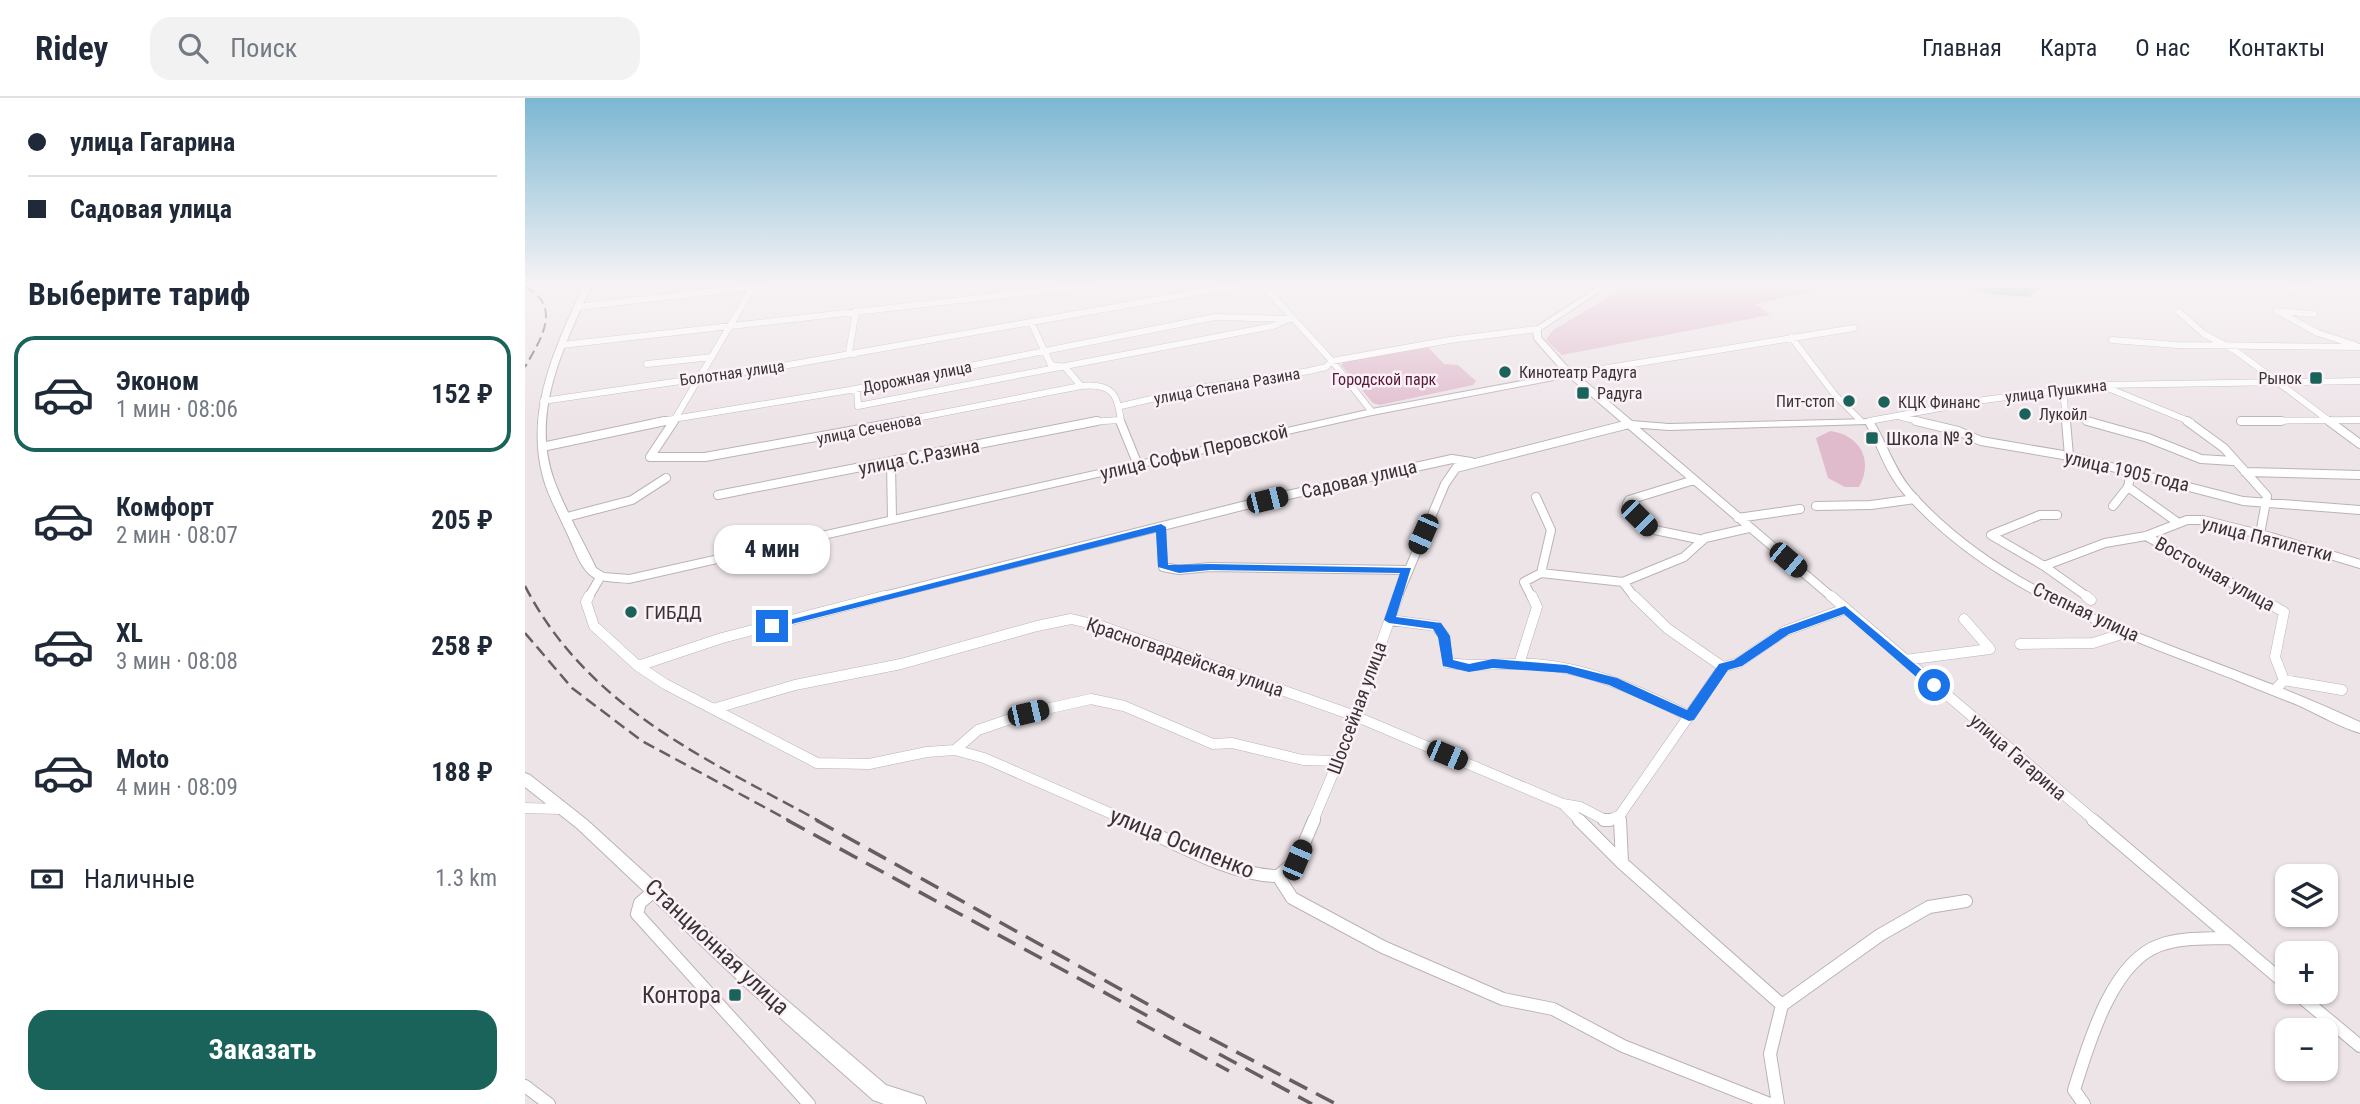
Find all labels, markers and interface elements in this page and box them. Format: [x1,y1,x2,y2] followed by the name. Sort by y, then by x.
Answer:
[150,17,640,80] search box
[35,29,108,68] text: Ridey
[174,29,212,67] icon: search
[230,33,297,63] text: Поиск
[1922,34,2002,62] text: Главная
[2040,34,2097,62] text: Карта
[2135,34,2190,62] text: О нас
[2228,34,2325,62] text: Контакты
[70,127,235,157] text: улица Гагарина
[70,194,232,224] text: Садовая улица
[28,275,250,313] text: Выберите тариф
[678,356,786,390] street label: Болотная улица
[861,357,973,397] street label: Дорожная улица
[32,363,95,426] icon: car
[1519,363,1637,382] place label: Кинотеатр Радуга
[1152,364,1302,408] street label: улица Степана Разина
[1497,364,1513,380] marker: Кинотеатр Радуга
[116,366,199,396] text: Эконом
[2258,369,2302,388] place label: Рынок
[1332,370,1437,389] park label: Городской парк
[2308,370,2324,386] marker: Рынок
[2004,375,2108,407] street label: улица Пушкина
[431,379,493,409] text: 152 ₽
[1597,384,1642,403] place label: Радуга
[1575,385,1591,401] marker: Радуга
[1776,392,1835,411] place label: Пит-стоп
[1841,393,1857,409] marker: Пит-стоп
[1898,393,1980,412] place label: КЦК Финанс
[1876,394,1892,410] marker: КЦК Финанс
[116,396,238,423] text: 1 мин · 08:06
[2039,405,2087,424] place label: Лукойл
[2017,406,2033,422] marker: Лукойл
[815,410,923,448] street label: улица Сеченова
[1098,419,1290,485] street label: улица Софьи Перовской
[1886,427,1974,450] place label: Школа № 3
[1864,430,1880,446] marker: Школа № 3
[857,434,981,480] street label: улица С.Разина
[2062,445,2192,497] street label: улица 1905 года
[1299,455,1419,503] street label: Садовая улица
[1245,485,1290,515] car
[32,489,95,552] icon: car
[116,492,214,522] text: Комфорт
[1617,496,1662,540] car
[431,505,493,535] text: 205 ₽
[1405,511,1442,557] car
[2199,512,2335,566] street label: улица Пятилетки
[116,522,238,549] text: 2 мин · 08:07
[714,524,830,574] callout: 4 мин
[2151,532,2279,616] street label: Восточная улица
[744,536,800,563] text: 4 мин
[1766,538,1811,582] car
[2029,577,2143,647] street label: Степная улица
[645,601,702,624] place label: ГИБДД
[623,604,639,620] marker: ГИБДД
[756,610,788,642] route end
[1083,612,1287,702] street label: Красногвардейская улица
[32,615,95,678] icon: car
[116,618,143,648] text: XL
[431,631,493,661] text: 258 ₽
[1322,639,1392,777] street label: Шоссейная улица
[116,648,238,675] text: 3 мин · 08:08
[1918,669,1950,701] route start
[1006,698,1051,728] car
[1965,709,2071,805] street label: улица Гагарина
[1424,737,1471,773] car
[32,741,95,804] icon: car
[116,744,169,774] text: Moto
[431,757,493,787] text: 188 ₽
[116,774,238,801] text: 4 мин · 08:09
[1106,802,1258,884] street label: улица Осипенко
[1280,837,1315,883] car
[28,860,66,898] icon: cash
[84,864,195,894] text: Наличные
[2275,864,2338,1081] map controls
[2275,864,2338,927] button: layers
[435,865,497,892] text: 1.3 km
[639,873,795,1021] street label: Станционная улица
[2275,941,2338,1004] button: +
[642,982,721,1009] place label: Контора
[727,987,743,1003] marker: Контора
[28,1010,497,1090] button: Заказать
[2275,1018,2338,1081] button: −

